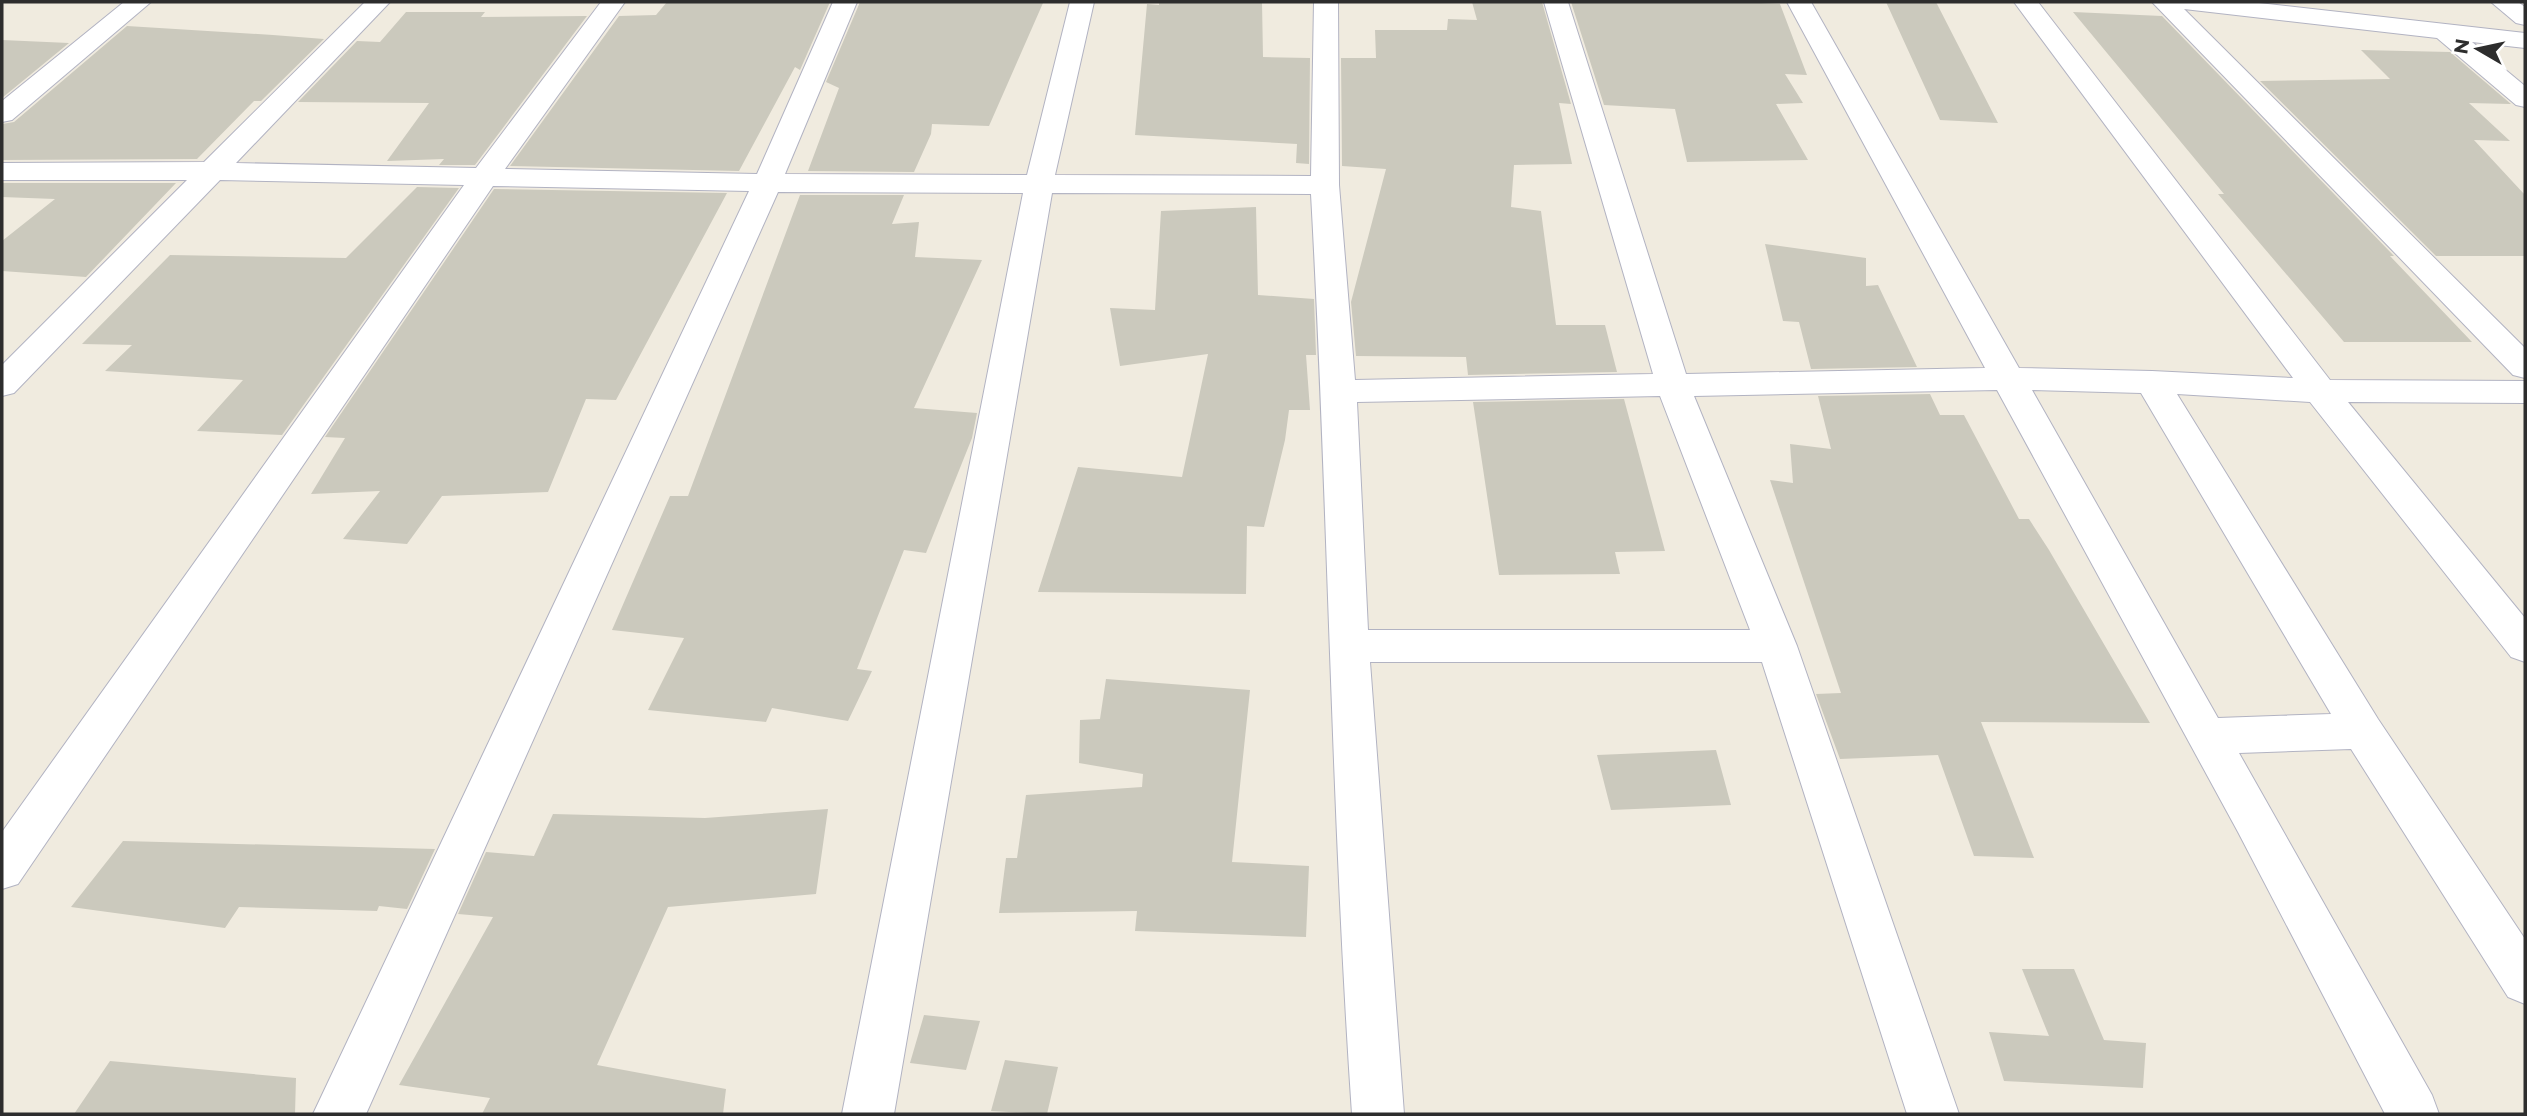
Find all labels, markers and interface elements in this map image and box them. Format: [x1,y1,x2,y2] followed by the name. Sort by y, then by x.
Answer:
[2443,14,2513,84] north arrow
[2449,37,2474,56] text: N

